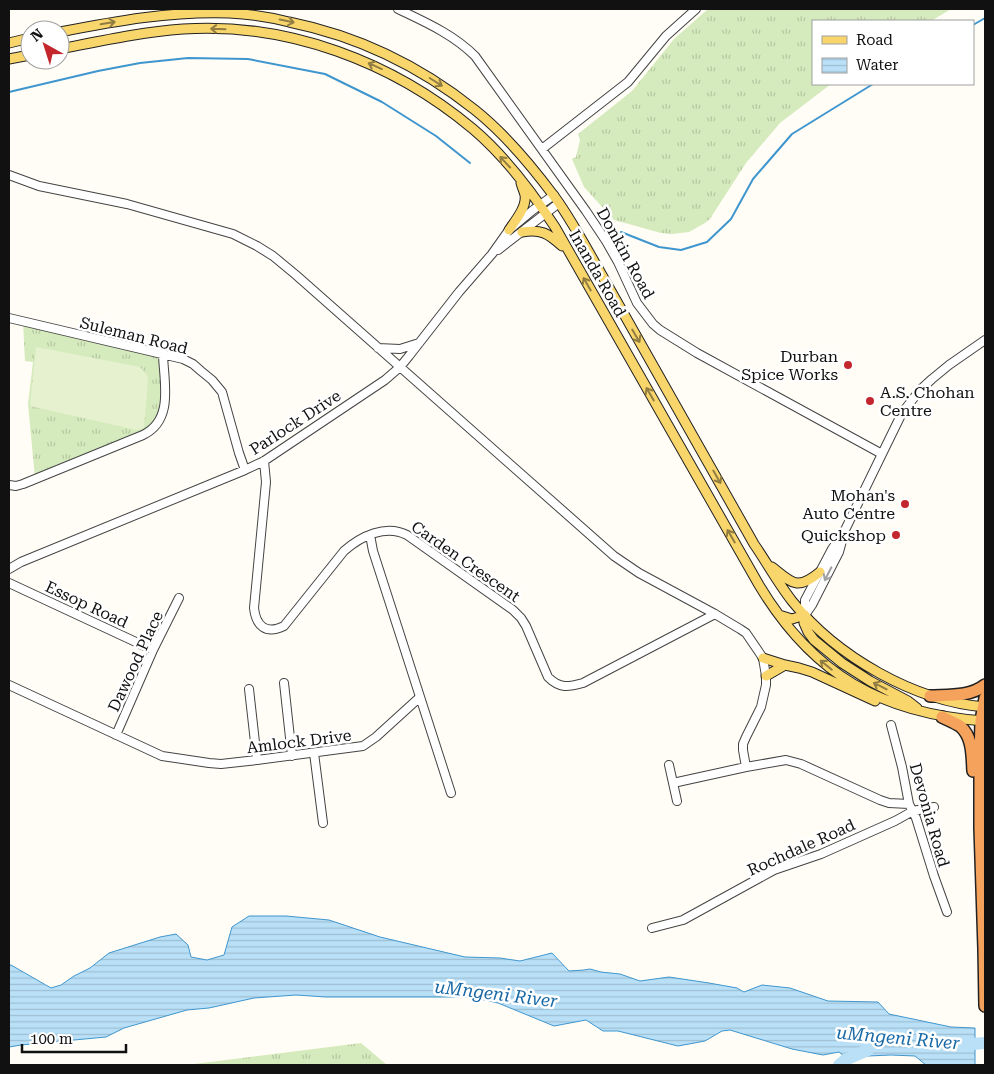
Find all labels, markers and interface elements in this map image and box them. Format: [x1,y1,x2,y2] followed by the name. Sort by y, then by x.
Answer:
[99,17,115,27] one-way arrow
[278,17,294,26] one-way arrow
[20,20,70,70] north arrow
[812,20,974,85] legend
[210,24,226,34] one-way arrow
[28,25,46,45] text: N
[856,31,893,49] text: Road
[856,56,898,74] text: Water
[368,61,383,71] one-way arrow
[429,77,443,87] one-way arrow
[499,155,511,168] one-way arrow
[593,204,658,302] street label: Donkin Road
[565,226,630,320] street label: Inanda Road
[582,278,592,292] one-way arrow
[78,313,190,358] street label: Suleman Road
[632,328,642,343] one-way arrow
[741,347,838,384] place label: Durban Spice Works
[842,359,854,371] marker: Durban Spice Works
[880,383,975,420] place label: A.S. Chohan Centre
[246,386,345,459] street label: Parlock Drive
[645,388,655,402] one-way arrow
[864,395,876,407] marker: A.S. Chohan Centre
[712,470,722,484] one-way arrow
[802,486,895,523] place label: Mohan's Auto Centre
[899,498,911,510] marker: Mohan's Auto Centre
[408,517,524,606] street label: Carden Crescent
[801,526,886,545] place label: Quickshop
[726,528,736,543] one-way arrow
[890,529,902,541] marker: Quickshop
[823,566,832,581] one-way arrow
[42,577,131,632] street label: Essop Road
[104,608,167,715] street label: Dawood Place
[820,660,833,671] one-way arrow
[872,681,887,691] one-way arrow
[246,726,353,757] street label: Amlock Drive
[906,761,953,869] street label: Devonia Road
[744,815,858,880] street label: Rochdale Road
[433,976,559,1012] water label: uMngeni River
[22,1022,126,1054] scale bar
[835,1022,961,1053] water label: uMngeni River
[30,1030,73,1048] text: 100 m

